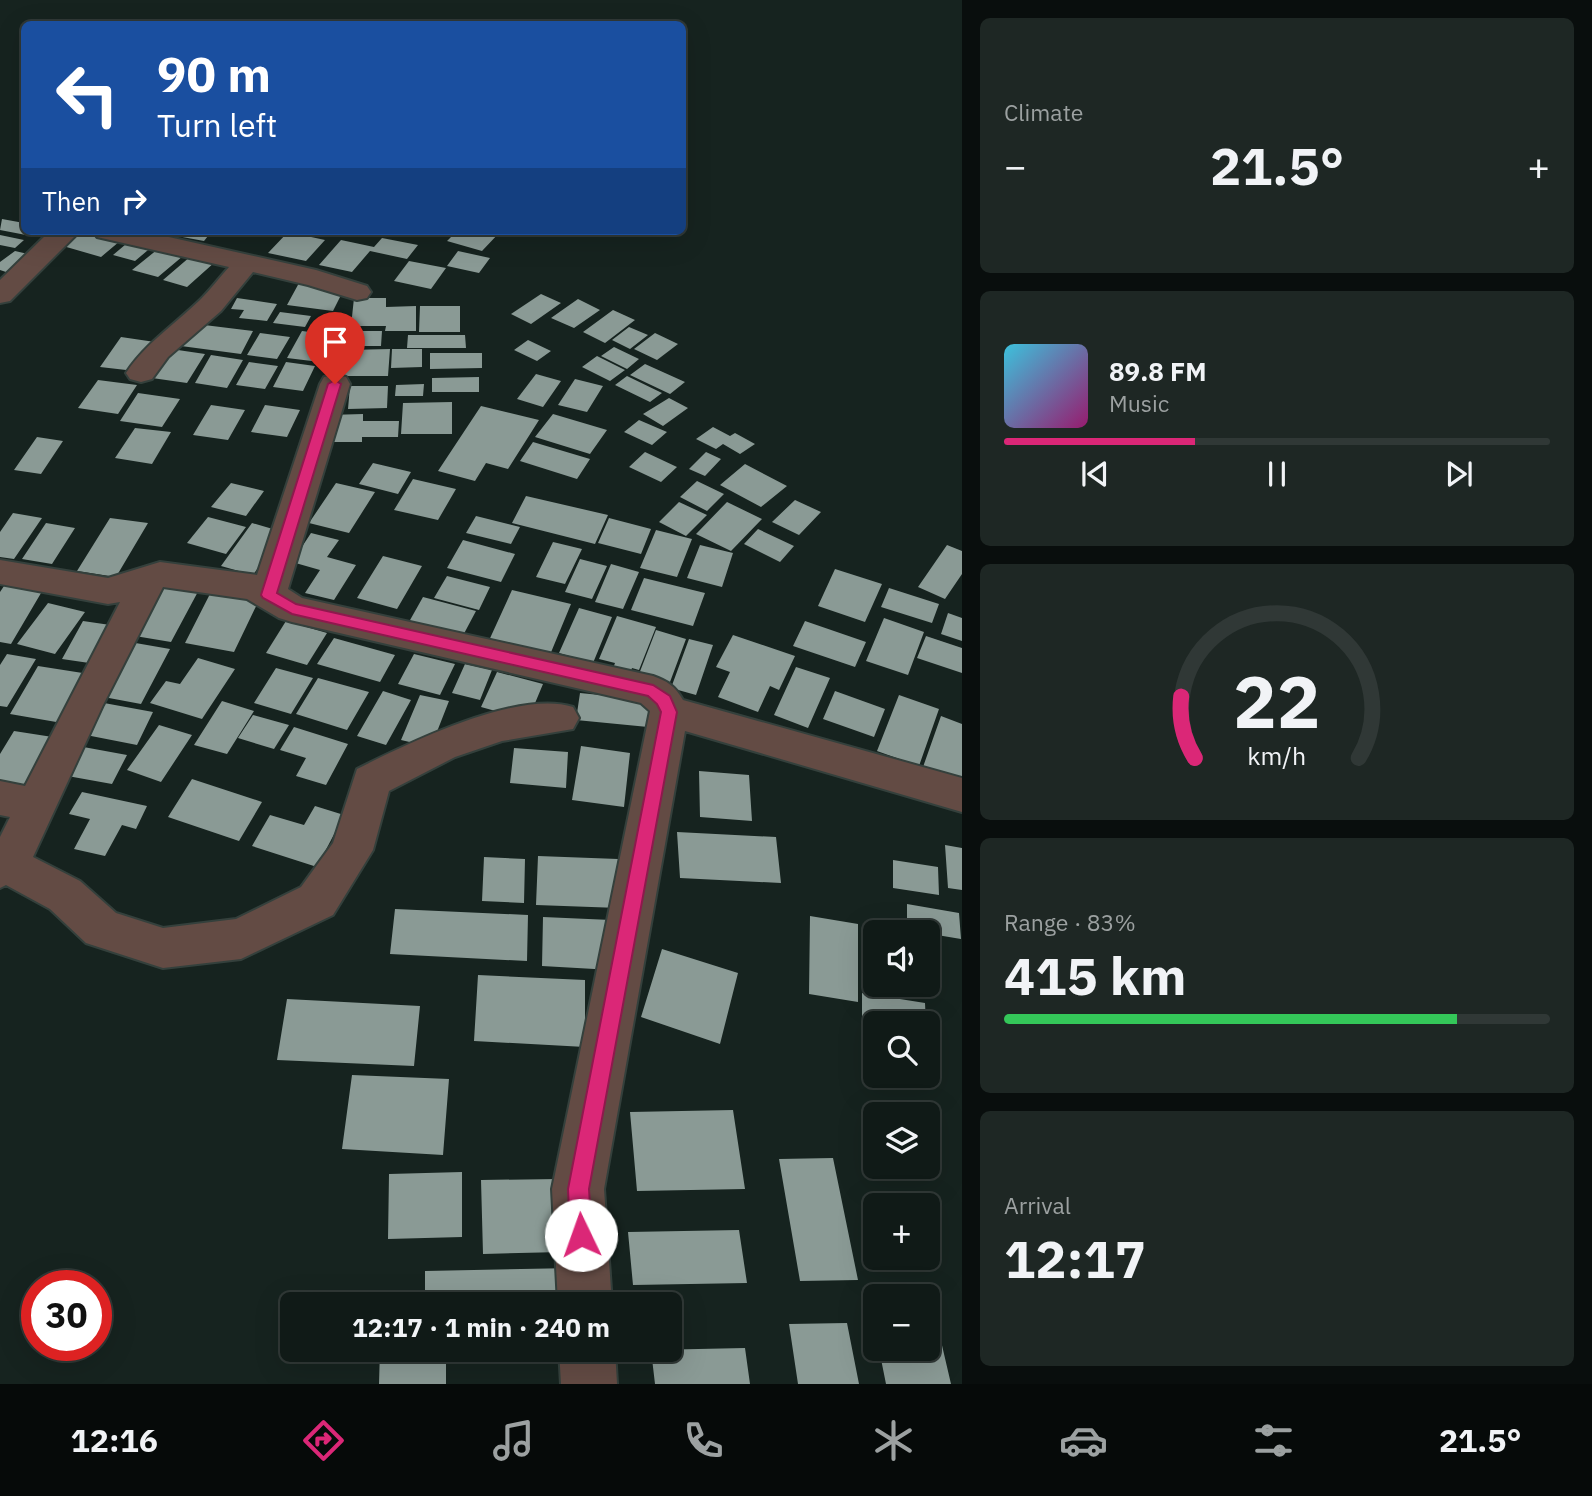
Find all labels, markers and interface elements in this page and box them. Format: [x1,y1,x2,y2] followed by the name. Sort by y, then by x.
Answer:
[157,42,271,105] text: 90 m
[42,49,133,140] icon: left
[1004,97,1083,127] text: Climate
[157,104,277,146] text: Turn left
[1210,132,1344,199] text: 21.5°
[1004,141,1027,190] text: −
[1527,141,1550,190] text: +
[115,182,153,220] icon: right
[42,184,101,218] text: Then
[305,312,365,384] pin
[316,323,354,361] icon: arrive
[1109,354,1207,388] text: 89.8 FM
[1109,388,1169,418] text: Music
[1076,455,1114,493] icon: previous
[1258,455,1296,493] icon: pause
[1440,455,1478,493] icon: next
[1233,653,1321,748] text: 22
[1248,739,1306,772] text: km/h
[1004,907,1136,937] text: Range · 83%
[863,920,940,1361] map controls
[863,920,940,997] button: sound
[1004,942,1186,1009] text: 415 km
[863,1011,940,1088] button: search
[863,1102,940,1179] button: layers
[1004,1190,1071,1220] text: Arrival
[863,1193,940,1270] button: +
[544,1198,618,1272] position arrow
[1004,1225,1146,1292] text: 12:17
[21,1270,112,1361] speed limit sign: 30
[863,1284,940,1361] button: −
[352,1310,610,1344] text: 12:17 · 1 min · 240 m
[299,1416,348,1465] icon: directions
[489,1416,538,1465] icon: music
[679,1416,728,1465] icon: phone
[869,1416,918,1465] icon: climate
[1059,1416,1108,1465] icon: car
[1249,1416,1298,1465] icon: filters
[71,1419,158,1461] text: 12:16
[1439,1419,1521,1461] text: 21.5°

